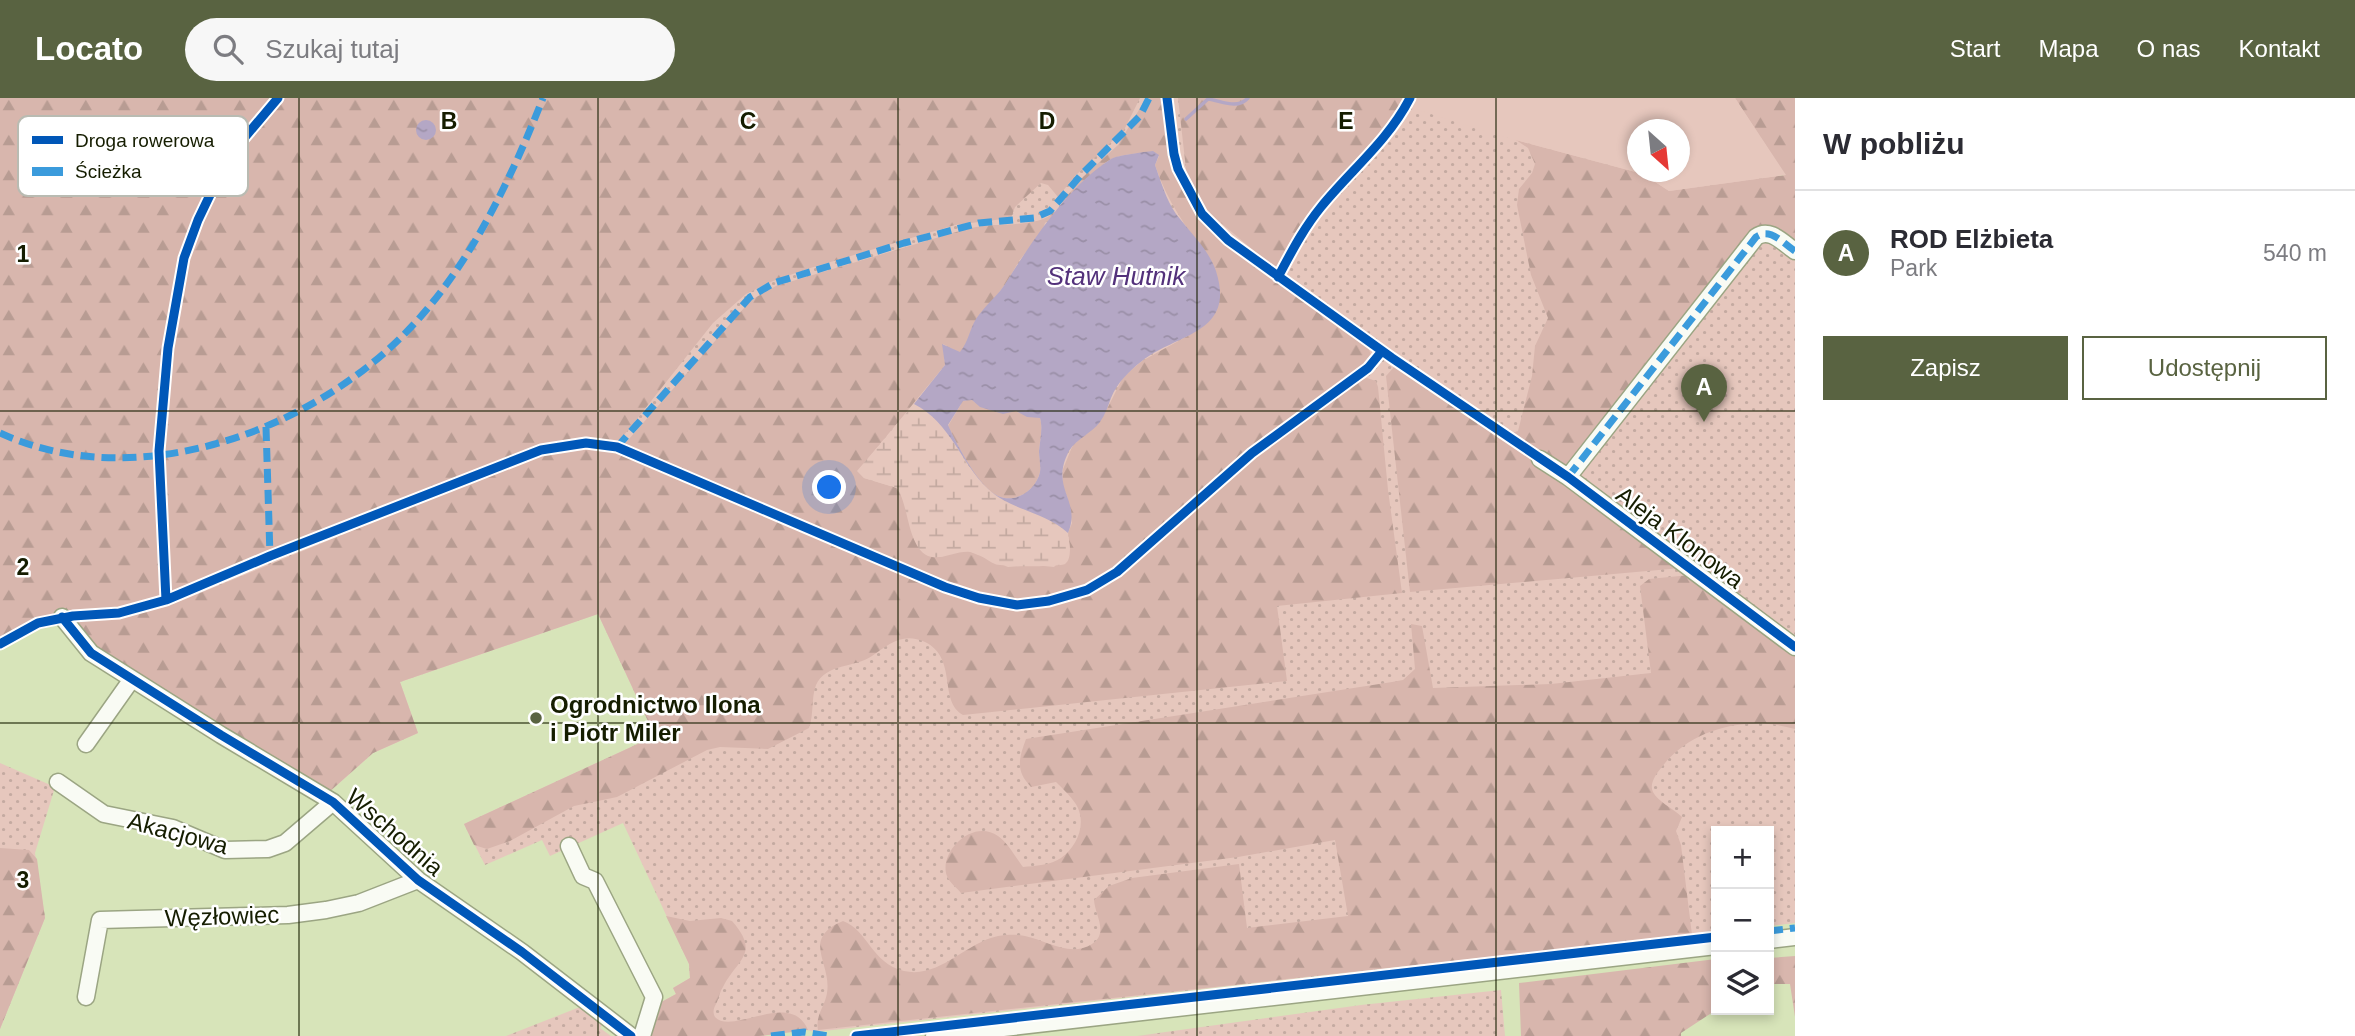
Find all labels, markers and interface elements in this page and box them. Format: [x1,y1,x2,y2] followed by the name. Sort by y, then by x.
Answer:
[185,18,675,81] search box
[35,30,143,67] text: Locato
[209,30,247,68] icon: search
[265,34,400,64] text: Szukaj tutaj
[1950,35,2001,62] text: Start
[2039,35,2099,62] text: Mapa
[2137,35,2201,62] text: O nas
[2239,35,2320,62] text: Kontakt
[441,108,457,134] text: B
[740,108,756,134] text: C
[1039,108,1055,134] text: D
[1338,108,1354,134] text: E
[18,116,248,196] legend
[1627,119,1690,182] north arrow
[1823,127,1965,160] text: W pobliżu
[75,130,215,151] text: Droga rowerowa
[75,161,142,182] text: Ścieżka
[1890,224,2053,254] text: ROD Elżbieta
[1838,240,1854,266] text: A
[2263,240,2327,266] text: 540 m
[17,241,30,267] text: 1
[1890,255,1937,281] text: Park
[1047,261,1187,291] water label: Staw Hutnik
[1823,336,2068,400] button: Zapisz
[2082,336,2327,400] button: Udostępnij
[1681,364,1727,422] pin: A
[812,470,846,504] your location
[1611,480,1749,594] street label: Aleja Klonowa
[17,554,29,580] text: 2
[550,691,761,746] place label: Ogrodnictwo Ilona i Piotr Miler
[528,710,544,726] marker: Ogrodnictwo Ilona i Piotr Miler
[341,783,449,882] street label: Wschodnia
[125,807,232,860] street label: Akacjowa
[1711,826,1774,1015] map controls
[1711,826,1774,889] button: +
[17,867,29,893] text: 3
[1711,889,1774,952] button: −
[164,901,280,931] street label: Węzłowiec
[1711,952,1774,1015] button: layers

